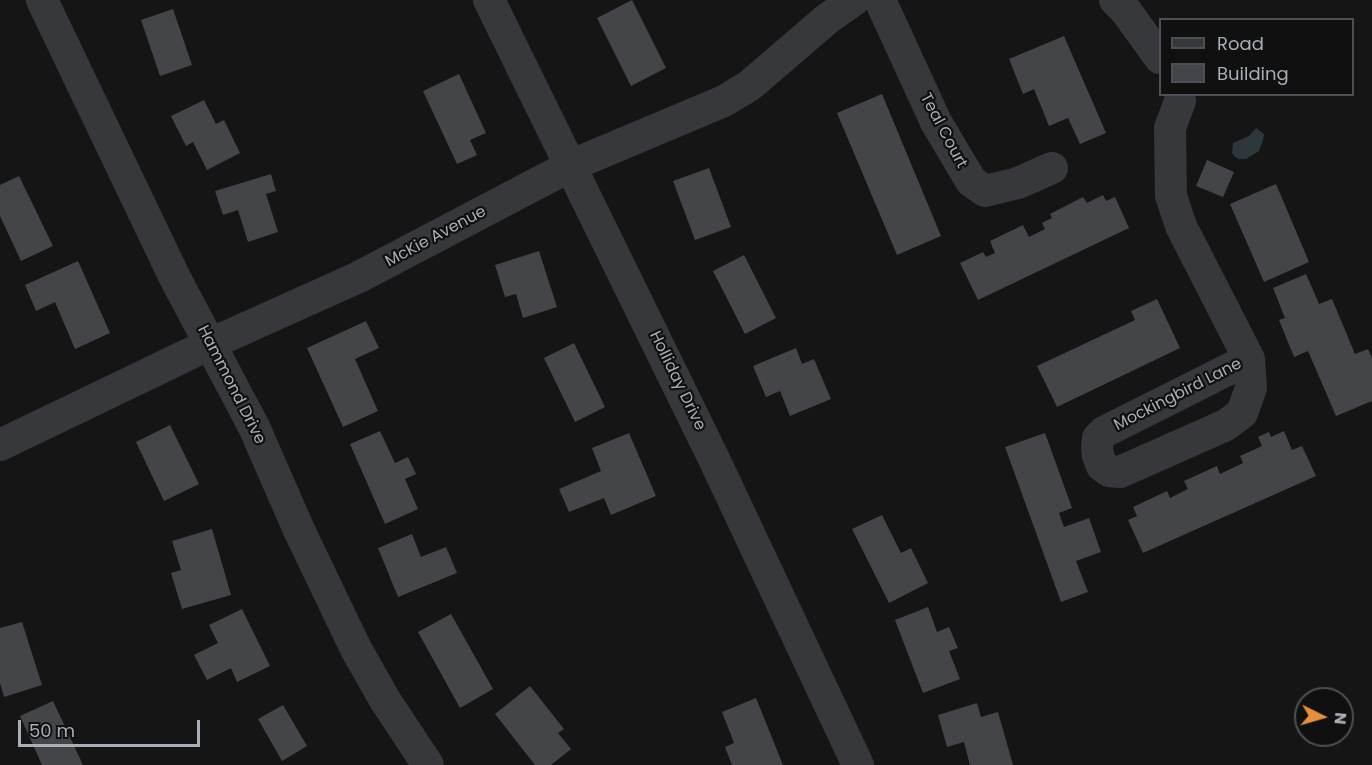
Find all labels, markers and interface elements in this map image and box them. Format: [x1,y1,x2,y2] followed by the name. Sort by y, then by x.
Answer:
[1159,18,1354,96] legend
[1217,31,1264,56] text: Road
[1217,61,1289,86] text: Building
[915,90,971,172] street label: Teal Court
[382,202,490,272] street label: McKie Avenue
[193,322,269,448] street label: Hammond Drive
[645,328,709,434] street label: Holliday Drive
[1111,355,1245,435] street label: Mockingbird Lane
[1294,687,1354,747] north arrow
[21,708,202,746] scale bar
[1328,711,1352,725] text: N
[29,718,75,743] text: 50 m

